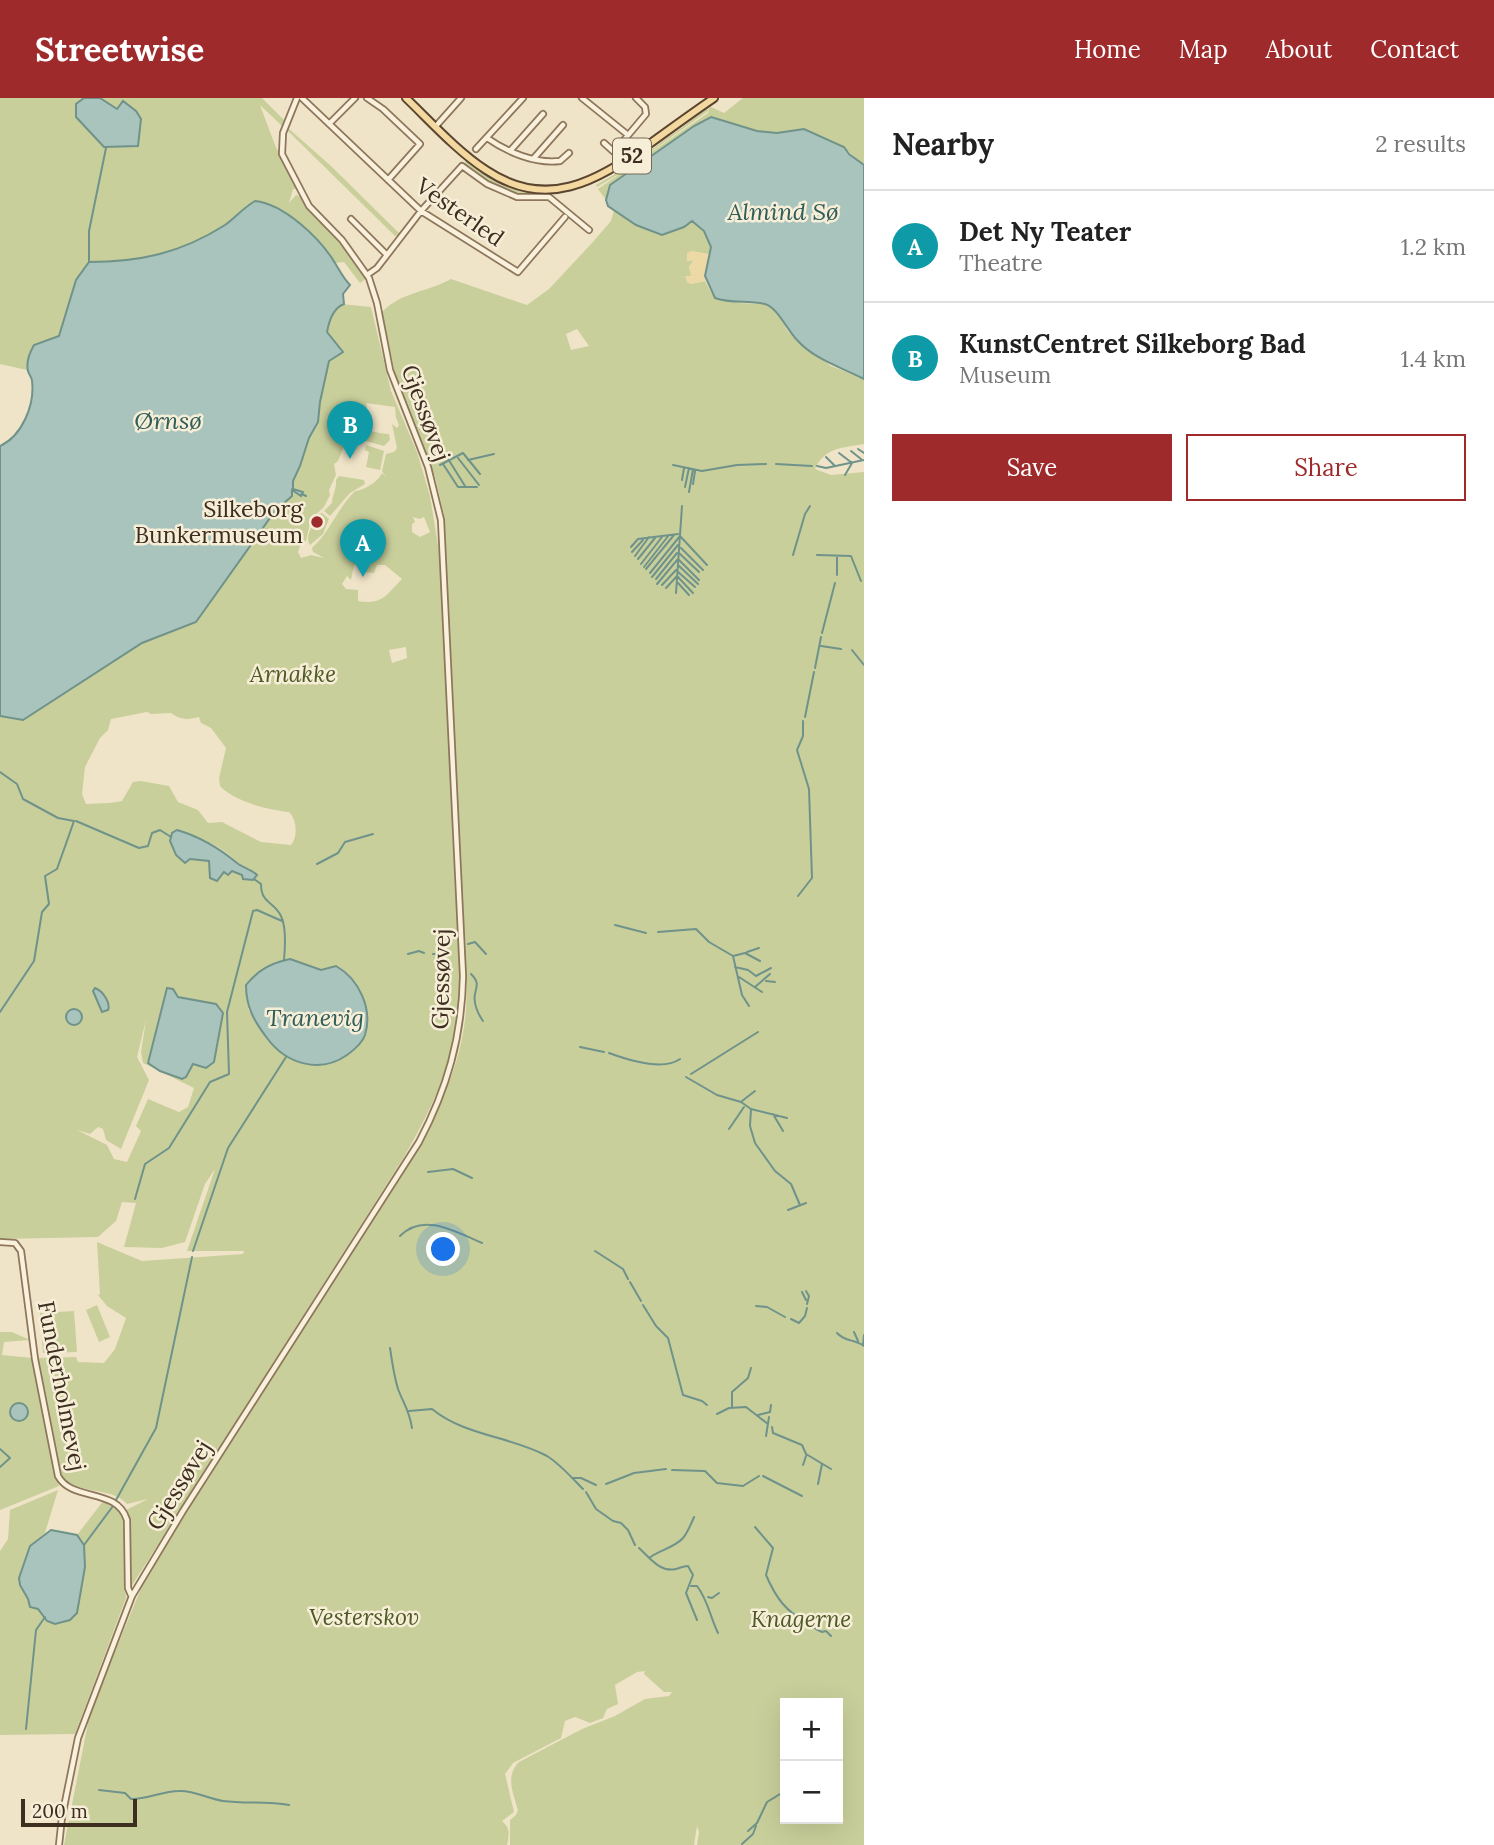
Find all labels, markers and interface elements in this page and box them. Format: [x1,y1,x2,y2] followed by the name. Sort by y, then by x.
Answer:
[35,28,204,70] text: Streetwise
[1074,34,1141,65] text: Home
[1179,34,1228,65] text: Map
[1266,34,1332,65] text: About
[1370,34,1459,65] text: Contact
[892,125,994,163] text: Nearby
[1375,129,1466,158] text: 2 results
[613,139,651,174] road number: 52
[410,170,510,253] street label: Vesterled
[727,196,839,227] water label: Almind Sø
[959,215,1131,248] text: Det Ny Teater
[907,232,923,261] text: A
[1401,232,1466,261] text: 1.2 km
[959,248,1043,277] text: Theatre
[959,327,1306,360] text: KunstCentret Silkeborg Bad
[907,344,923,373] text: B
[1401,344,1466,373] text: 1.4 km
[959,360,1051,389] text: Museum
[396,361,457,465] street label: Gjessøvej
[327,401,373,459] pin: B
[134,405,202,436] water label: Ørnsø
[892,434,1172,501] button: Save
[1186,434,1466,501] button: Share
[135,494,304,549] place label: Silkeborg Bunkermuseum
[309,514,325,530] marker: Silkeborg Bunkermuseum
[340,519,386,577] pin: A
[249,659,336,688] park label: Arnakke
[425,928,456,1030] street label: Gjessøvej
[266,1002,364,1033] water label: Tranevig
[426,1232,460,1266] your location
[32,1298,93,1473] street label: Funderholmevej
[140,1434,218,1535] street label: Gjessøvej
[309,1602,419,1631] park label: Vesterskov
[751,1604,851,1633] park label: Knagerne
[780,1698,843,1824] map controls
[780,1698,843,1761] button: +
[780,1761,843,1824] button: −
[21,1796,136,1828] scale bar
[32,1799,88,1823] text: 200 m

